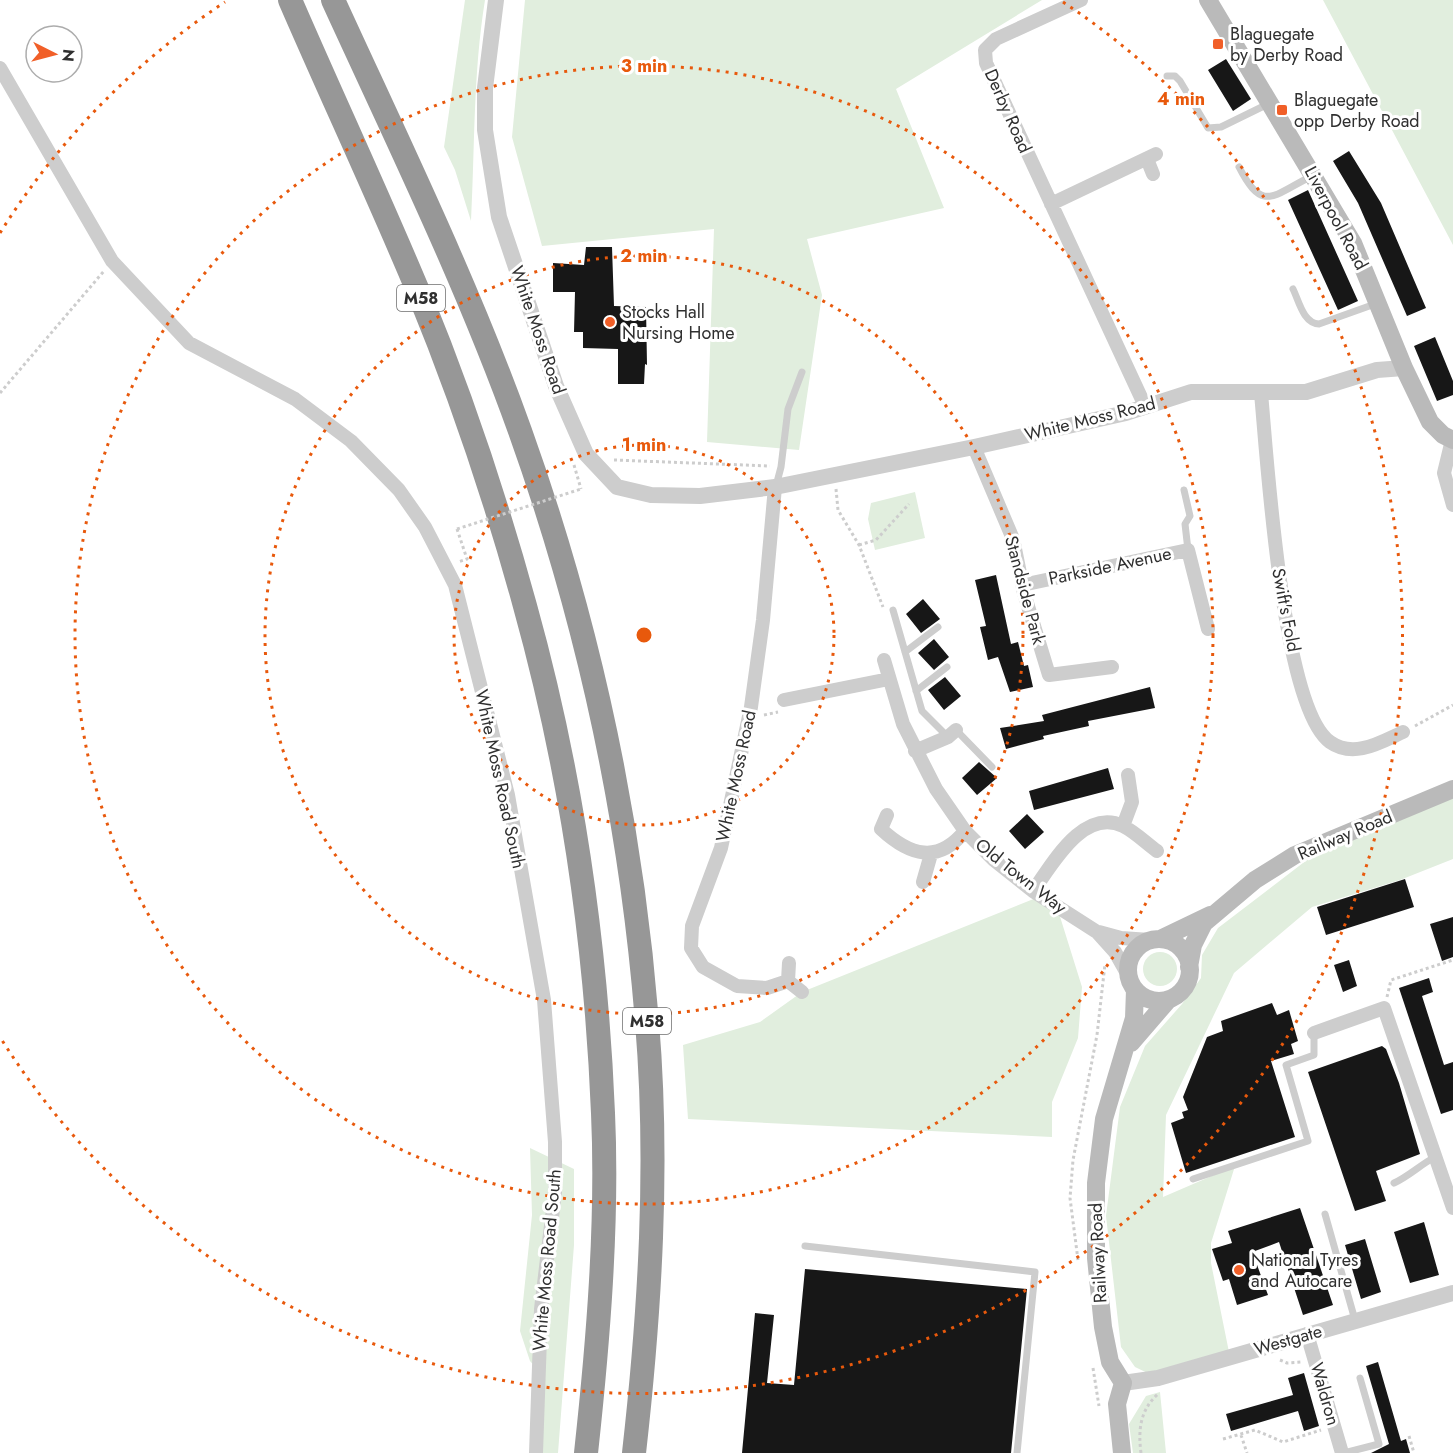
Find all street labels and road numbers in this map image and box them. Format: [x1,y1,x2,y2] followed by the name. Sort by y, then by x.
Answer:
[978,65,1038,157] street label: Derby Road
[1298,161,1374,275] street label: Liverpool Road
[504,262,572,398] street label: White Moss Road
[397,285,445,311] road number: M58
[1022,390,1158,448] street label: White Moss Road
[998,533,1052,647] street label: Standside Park
[1046,540,1174,592] street label: Parkside Avenue
[1265,566,1307,654] street label: Swift's Fold
[468,687,532,871] street label: White Moss Road South
[709,708,763,844] street label: White Moss Road
[1294,803,1396,867] street label: Railway Road
[970,832,1072,920] street label: Old Town Way
[623,1008,671,1034] road number: M58
[526,1168,568,1352] street label: White Moss Road South
[1082,1202,1114,1304] street label: Railway Road
[1251,1318,1325,1362] street label: Westgate
[1304,1360,1346,1428] street label: Waldron

